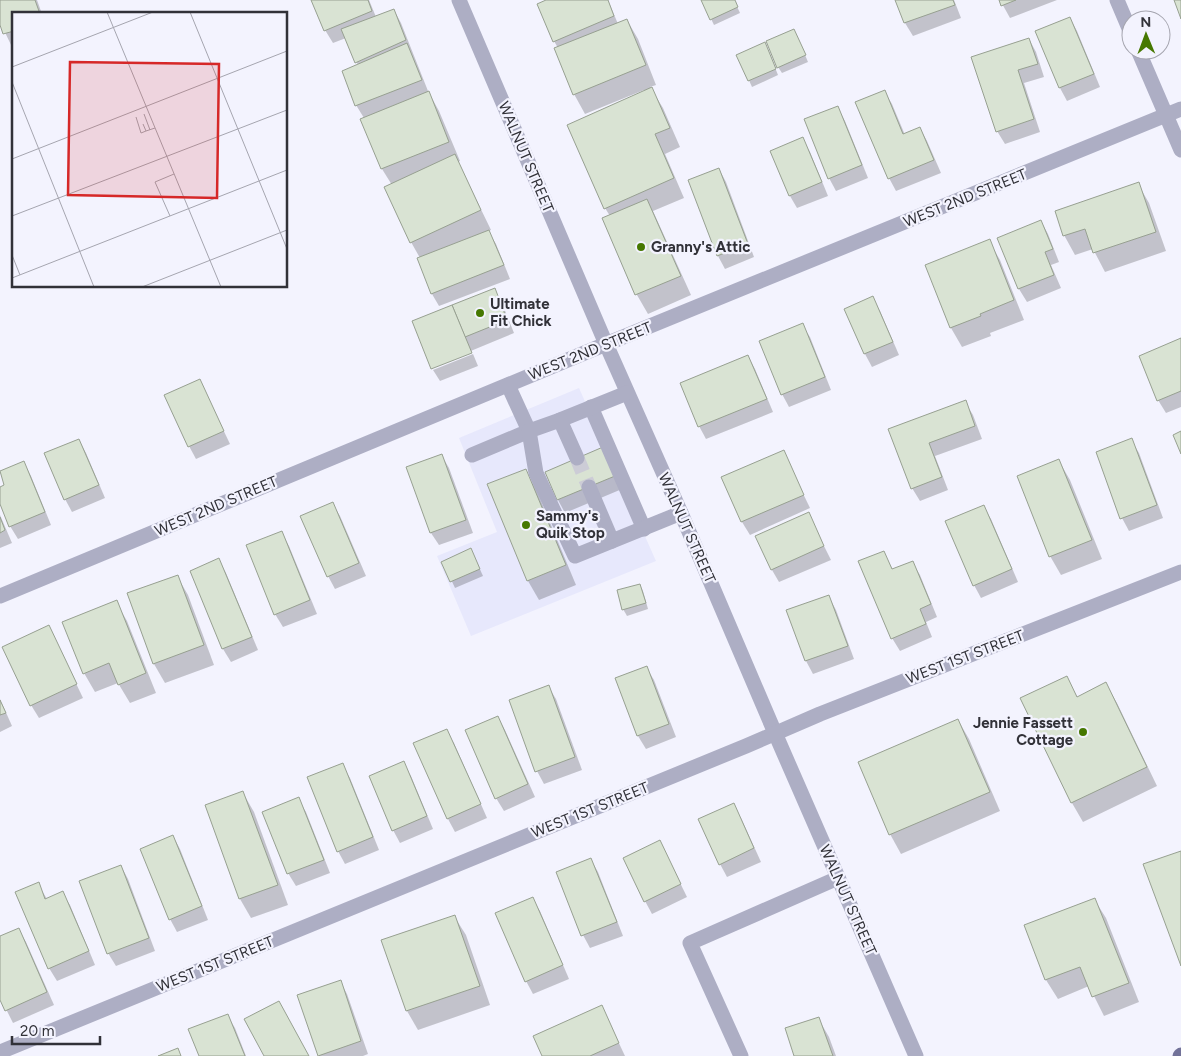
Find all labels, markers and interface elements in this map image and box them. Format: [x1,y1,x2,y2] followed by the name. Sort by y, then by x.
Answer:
[1121,10,1171,60] north arrow
[12,12,288,288] inset map
[1140,14,1151,31] text: N
[494,99,558,216] street label: WALNUT STREET
[901,165,1030,231] street label: WEST 2ND STREET
[651,238,750,256] place label: Granny's Attic
[635,241,647,253] marker: Granny's Attic
[490,295,551,330] place label: Ultimate Fit Chick
[474,307,486,319] marker: Ultimate Fit Chick
[526,318,655,384] street label: WEST 2ND STREET
[655,470,720,587] street label: WALNUT STREET
[152,472,281,540] street label: WEST 2ND STREET
[536,507,605,542] place label: Sammy's Quik Stop
[520,519,532,531] marker: Sammy's Quik Stop
[904,626,1027,688] street label: WEST 1ST STREET
[973,714,1074,749] place label: Jennie Fassett Cottage
[1077,726,1089,738] marker: Jennie Fassett Cottage
[529,778,652,842] street label: WEST 1ST STREET
[816,842,881,959] street label: WALNUT STREET
[154,932,277,996] street label: WEST 1ST STREET
[12,1014,100,1046] scale bar
[20,1022,54,1040] text: 20 m

